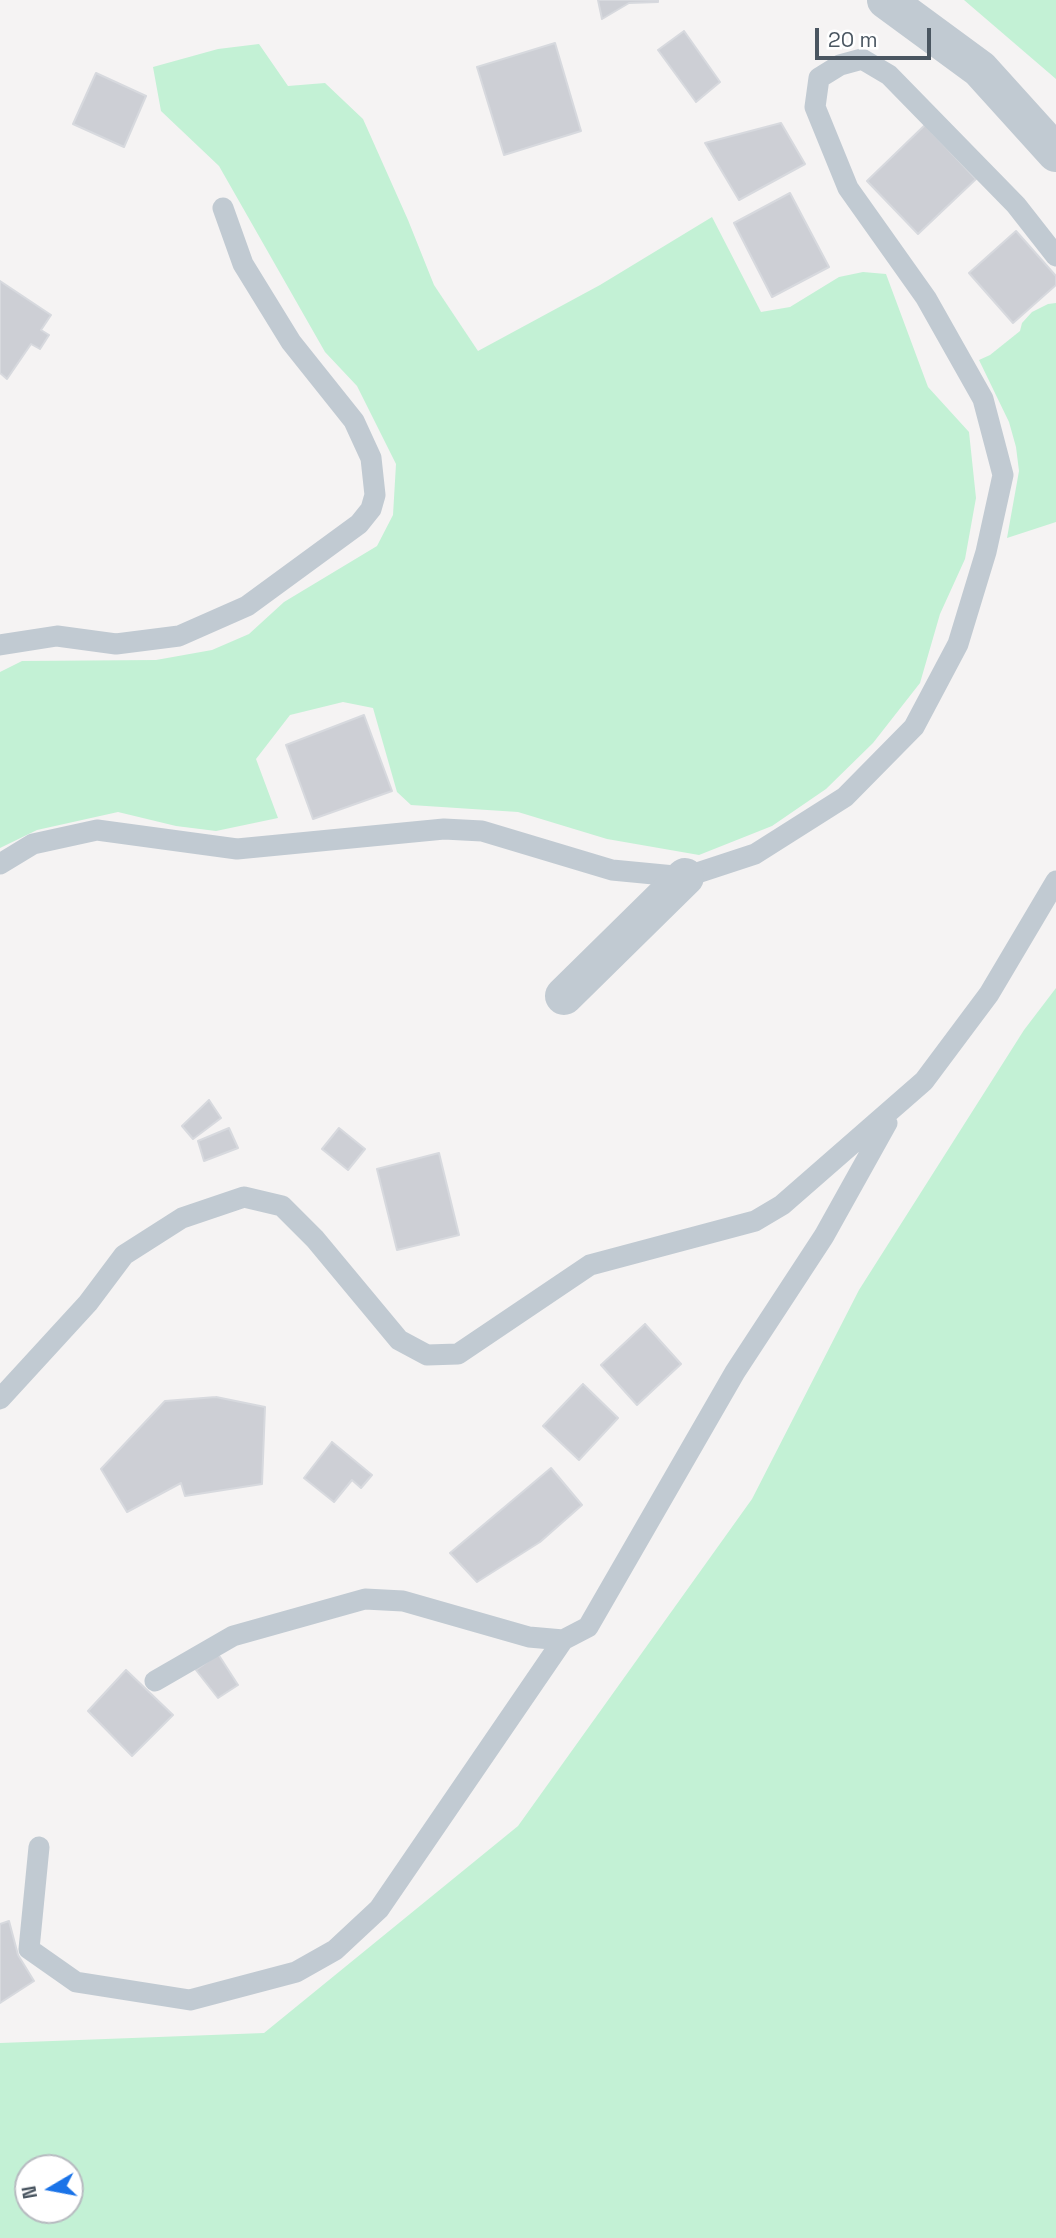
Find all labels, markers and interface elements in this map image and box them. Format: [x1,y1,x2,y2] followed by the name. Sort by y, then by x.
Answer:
[818,14,934,58] scale bar
[828,26,878,53] text: 20 m
[14,2154,84,2224] north arrow
[16,2184,43,2201] text: N

